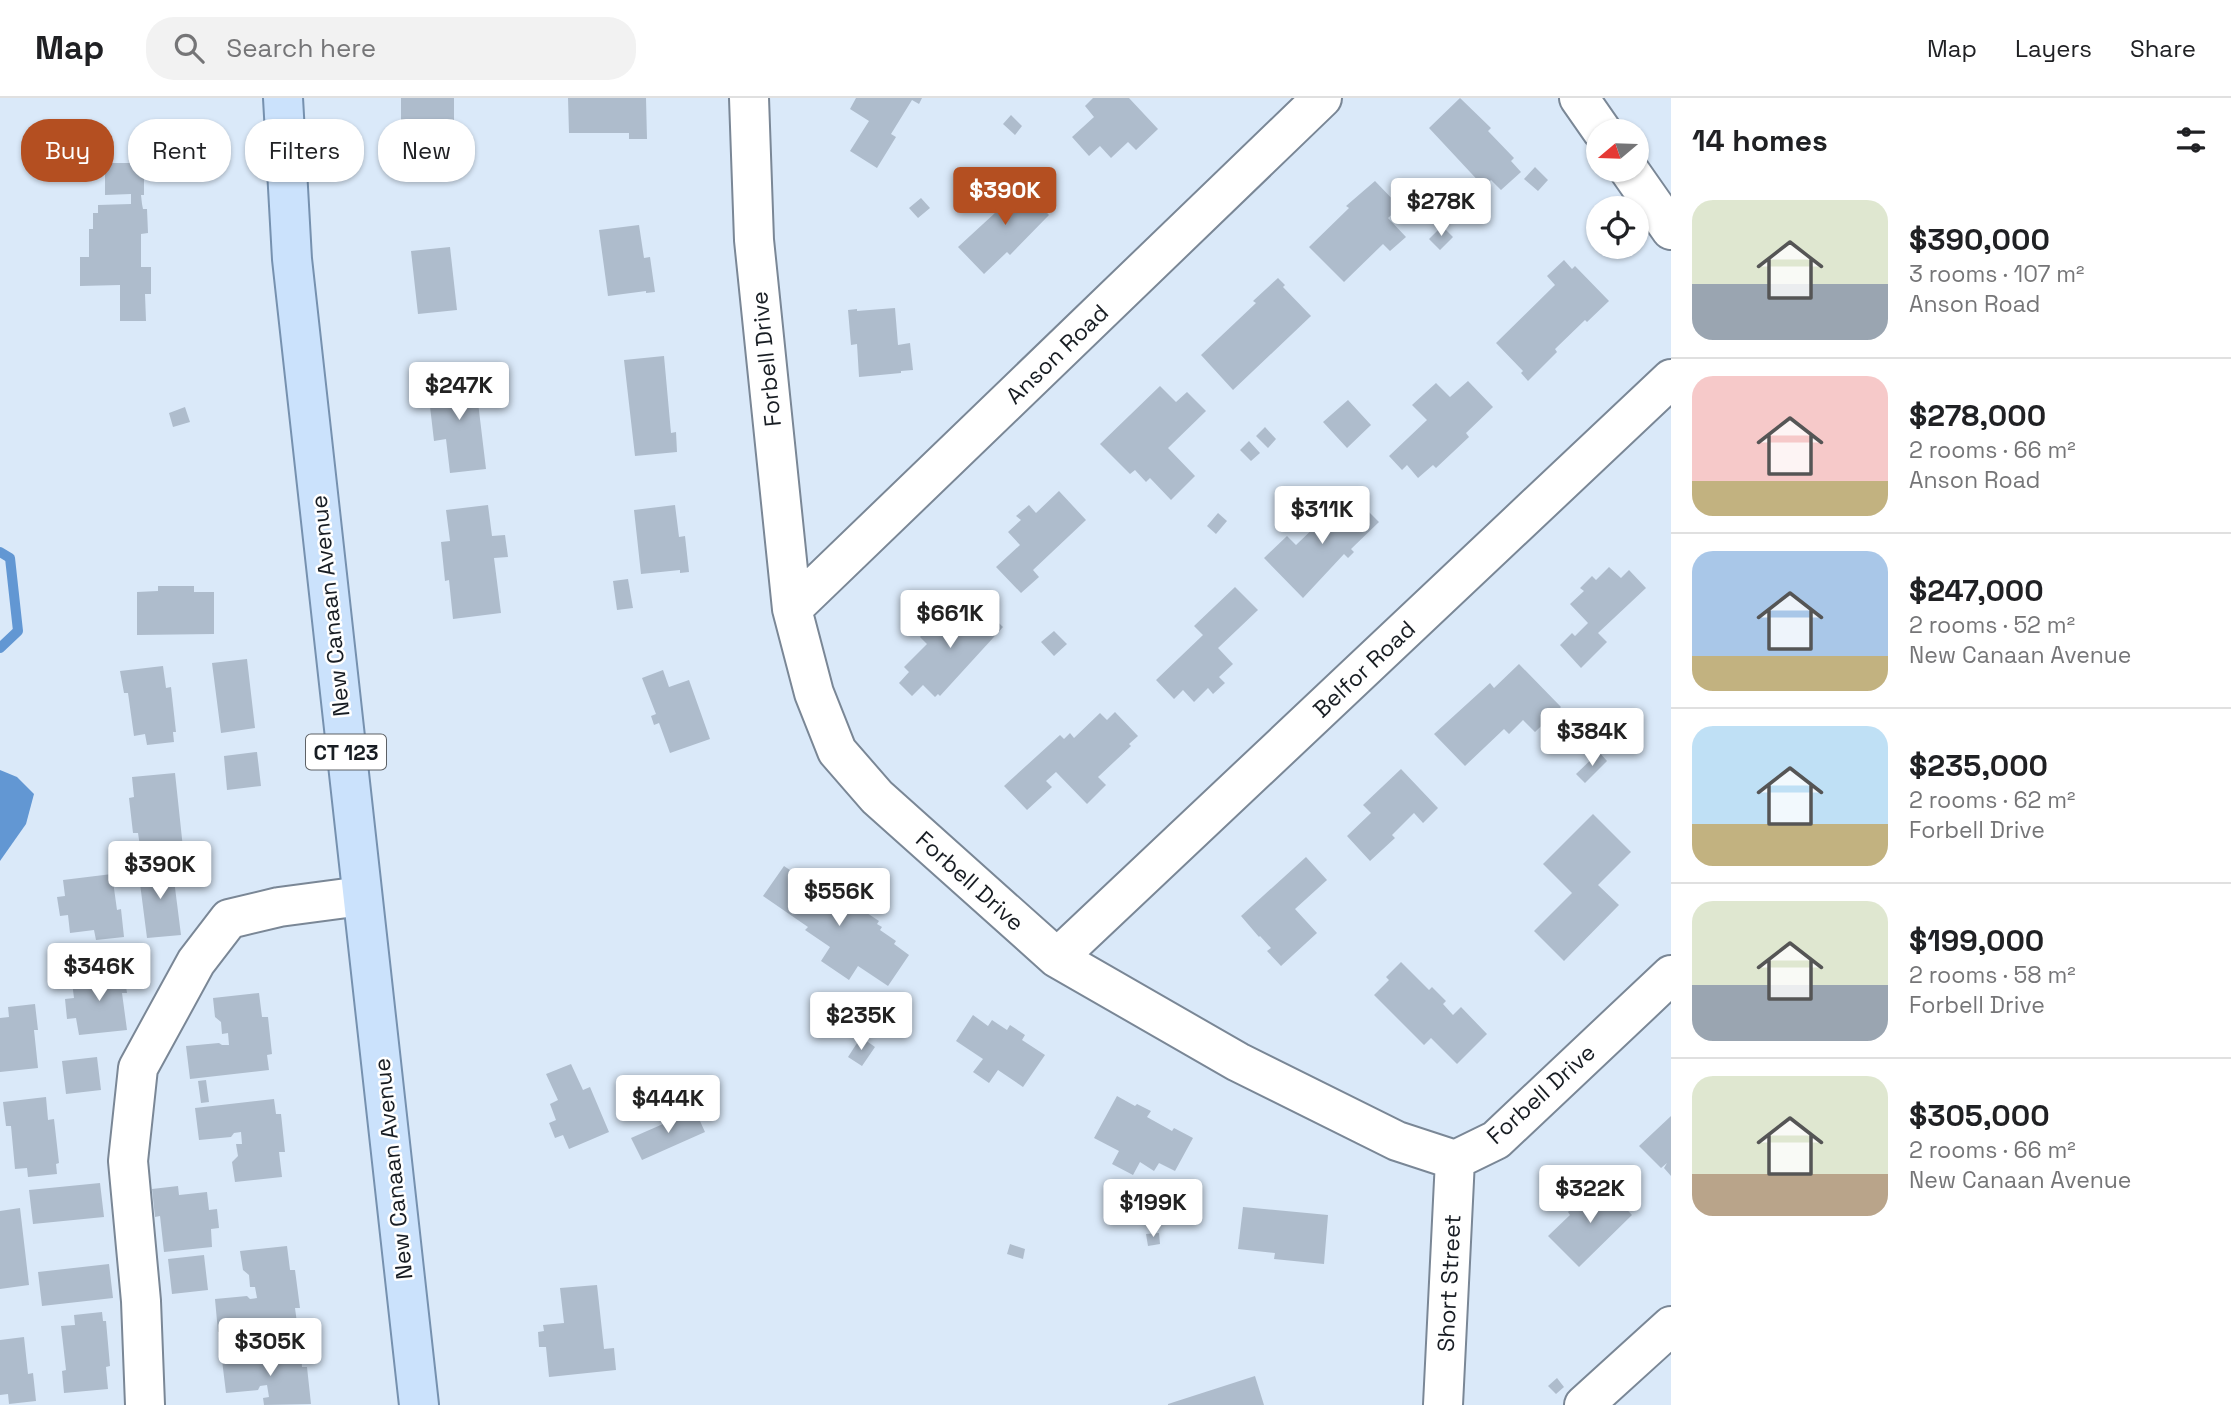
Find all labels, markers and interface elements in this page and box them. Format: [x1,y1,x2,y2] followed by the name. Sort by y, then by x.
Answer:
[146,17,636,80] search box
[35,27,104,69] text: Map
[170,29,208,67] icon: search
[226,31,376,65] text: Search here
[1927,33,1977,64] text: Map
[2015,33,2092,64] text: Layers
[2130,33,2196,64] text: Share
[21,119,114,182] chip: Buy
[128,119,231,182] chip: Rent
[245,119,364,182] chip: Filters
[378,119,475,182] chip: New
[1586,119,1648,182] north arrow
[1586,119,1649,259] map controls
[1692,121,1828,160] text: 14 homes
[2172,121,2210,159] icon: filters
[956,167,1054,227] pin: $390K
[969,175,1041,205] text: $390K
[1392,178,1490,238] pin: $278K
[1407,186,1475,216] text: $278K
[1586,196,1649,259] button: locate
[1909,220,2050,259] text: $390,000
[1748,228,1832,312] icon: home
[1909,259,2085,289] text: 3 rooms · 107 m²
[1909,289,2040,319] text: Anson Road
[744,290,788,428] street label: Forbell Drive
[999,298,1115,410] street label: Anson Road
[410,362,508,422] pin: $247K
[425,370,493,400] text: $247K
[1909,396,2046,435] text: $278,000
[1748,404,1832,488] icon: home
[1909,435,2076,465] text: 2 rooms · 66 m²
[1909,465,2040,495] text: Anson Road
[1273,486,1371,546] pin: $311K
[303,494,357,718] street label: New Canaan Avenue
[1291,494,1353,524] text: $311K
[1909,571,2044,610] text: $247,000
[1748,579,1832,663] icon: home
[901,590,999,650] pin: $661K
[916,598,984,628] text: $661K
[1909,610,2075,640] text: 2 rooms · 52 m²
[1306,614,1422,724] street label: Belfor Road
[1909,640,2131,670] text: New Canaan Avenue
[1543,708,1641,768] pin: $384K
[1557,716,1627,746] text: $384K
[306,734,386,770] road number: CT 123
[1909,746,2048,785] text: $235,000
[1748,754,1832,838] icon: home
[1909,785,2075,815] text: 2 rooms · 62 m²
[1909,815,2045,845] text: Forbell Drive
[909,824,1031,938] street label: Forbell Drive
[111,842,209,901] pin: $390K
[124,849,196,879] text: $390K
[790,868,888,928] pin: $556K
[804,876,874,906] text: $556K
[1909,921,2044,960] text: $199,000
[1748,929,1832,1013] icon: home
[50,944,148,1003] pin: $346K
[63,951,135,981] text: $346K
[1909,960,2076,990] text: 2 rooms · 58 m²
[1909,990,2045,1020] text: Forbell Drive
[812,992,910,1052] pin: $235K
[826,1000,896,1030] text: $235K
[1480,1037,1602,1151] street label: Forbell Drive
[366,1057,420,1281] street label: New Canaan Avenue
[619,1076,717,1135] pin: $444K
[632,1083,704,1113] text: $444K
[1909,1096,2050,1135] text: $305,000
[1748,1104,1832,1188] icon: home
[1909,1135,2076,1165] text: 2 rooms · 66 m²
[1909,1165,2131,1195] text: New Canaan Avenue
[1541,1166,1639,1225] pin: $322K
[1555,1173,1625,1203] text: $322K
[1104,1180,1202,1239] pin: $199K
[1119,1187,1187,1217] text: $199K
[1430,1213,1468,1353] street label: Short Street
[221,1318,319,1378] pin: $305K
[234,1326,306,1356] text: $305K

